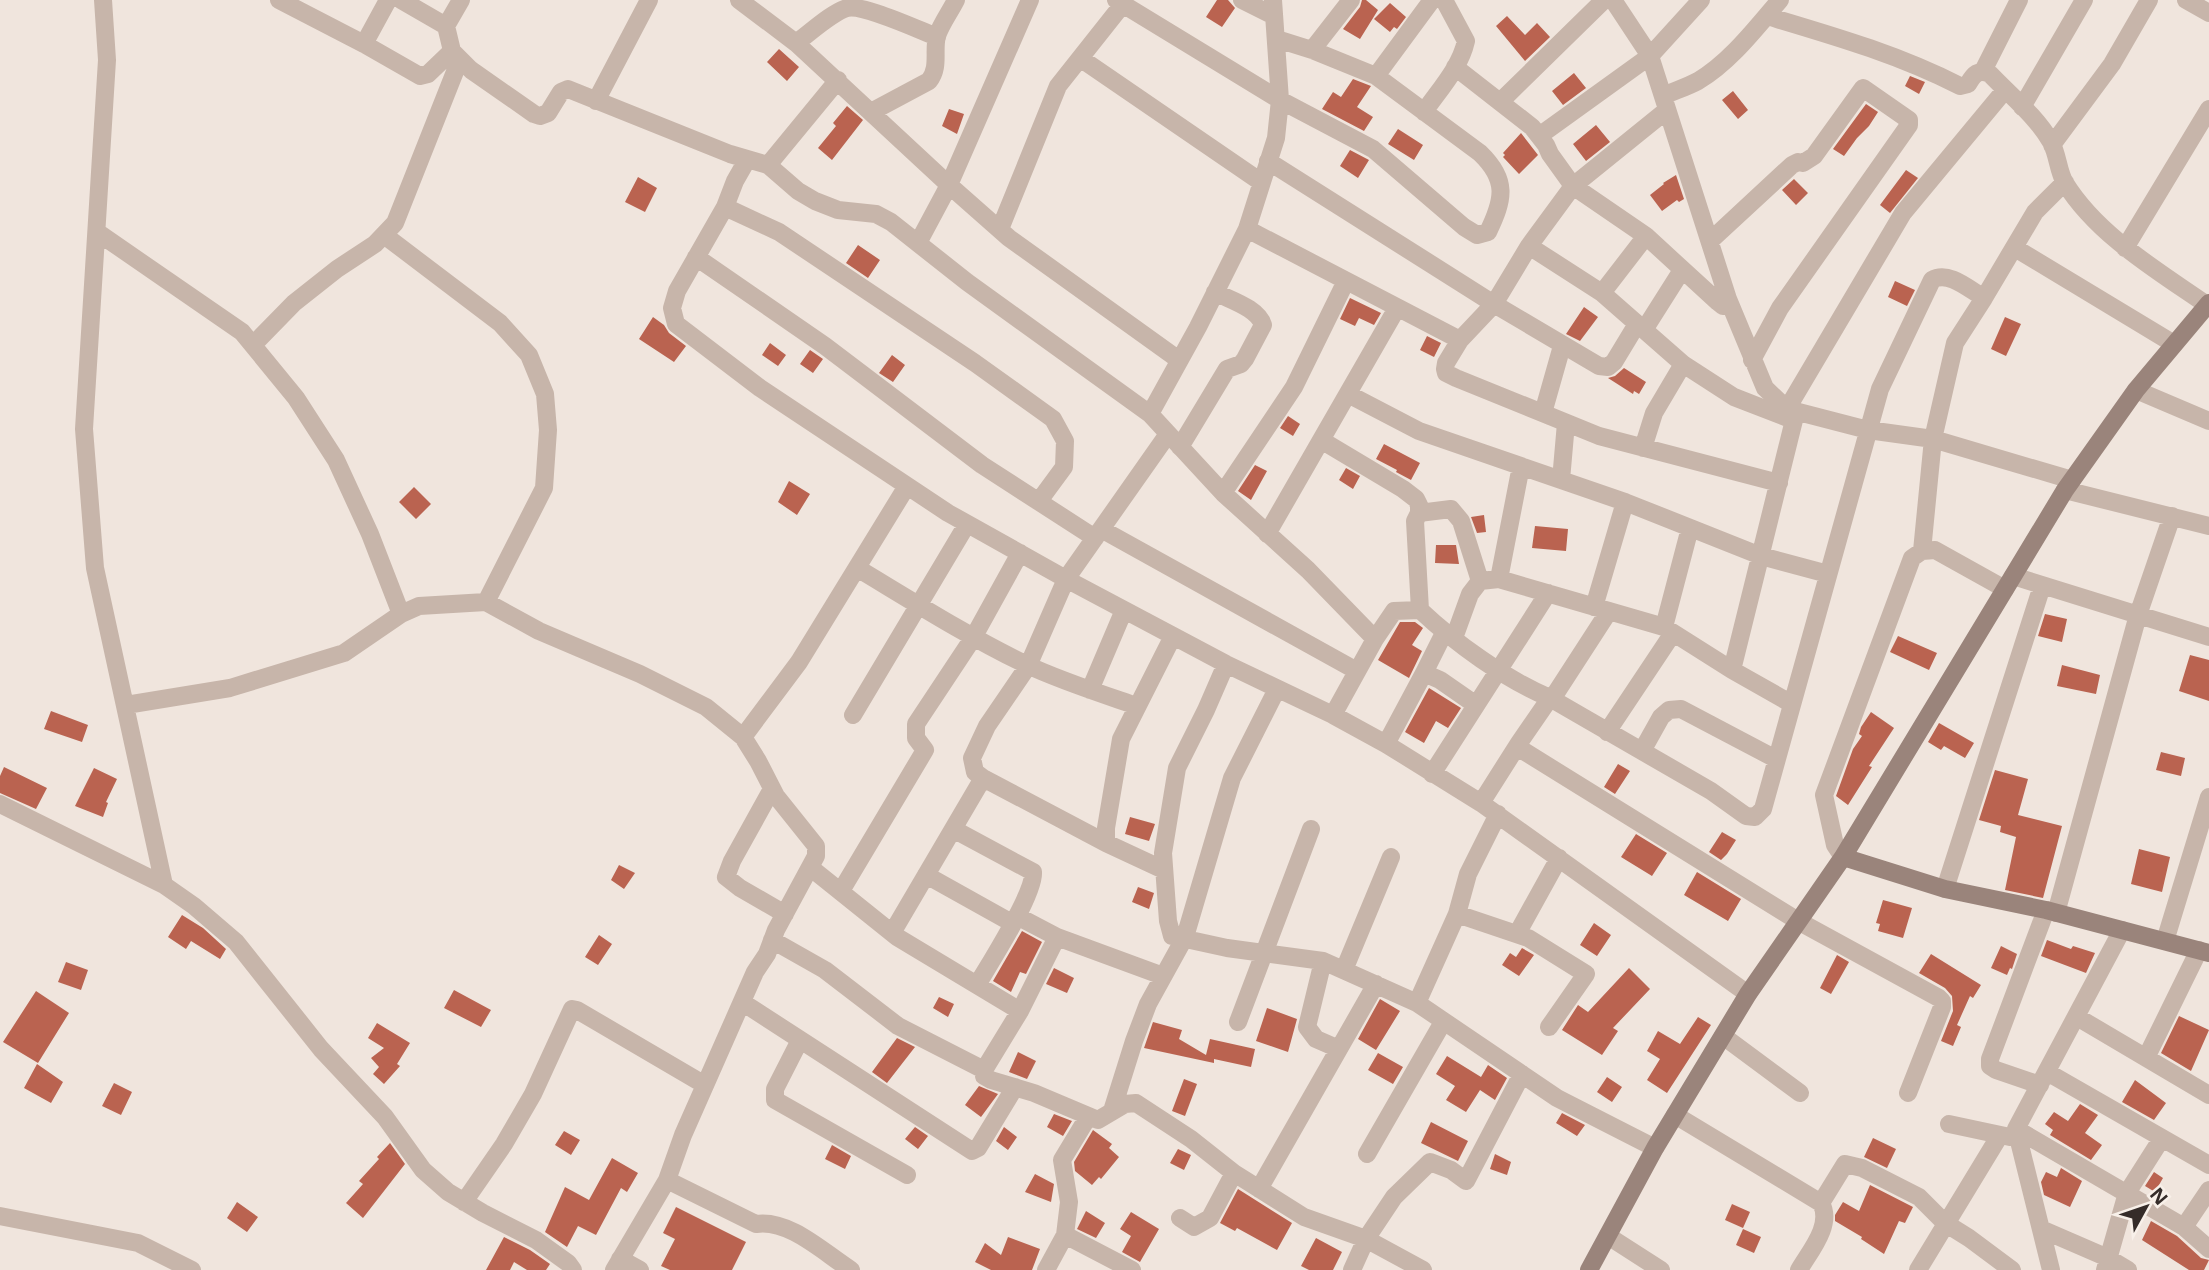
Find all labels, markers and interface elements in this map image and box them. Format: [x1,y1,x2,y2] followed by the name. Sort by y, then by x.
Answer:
[2111,1172,2181,1242] north arrow
[2144,1182,2174,1210] text: N

